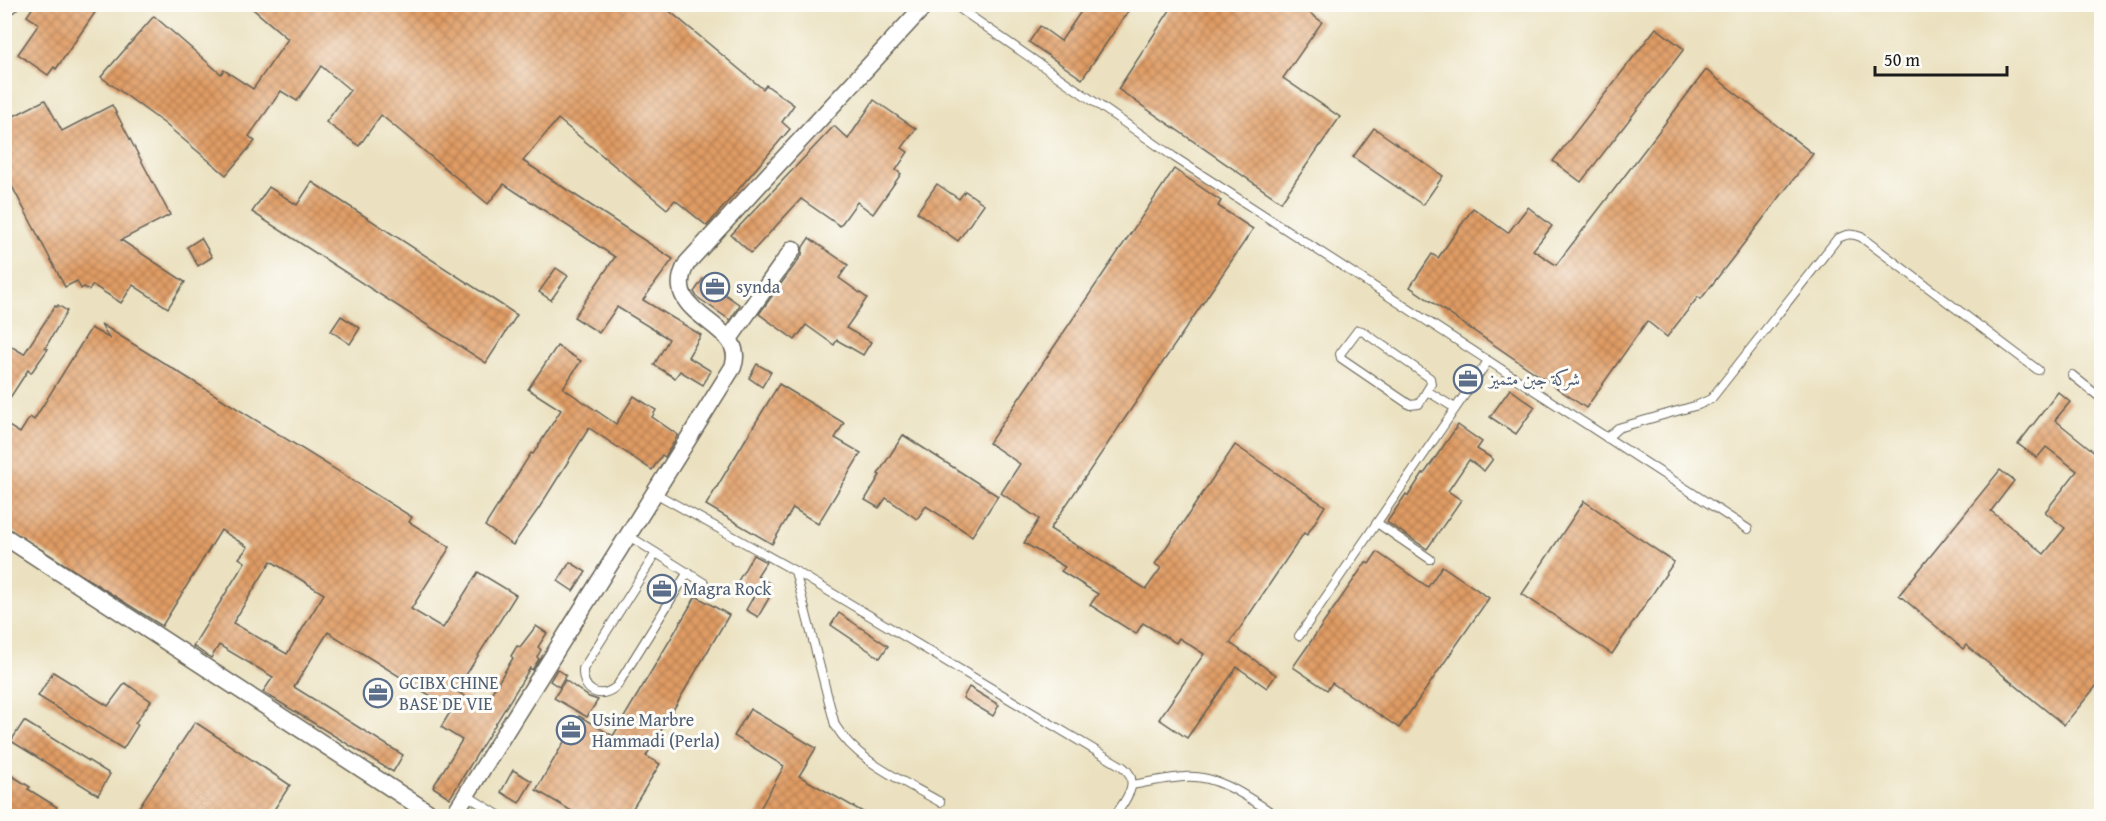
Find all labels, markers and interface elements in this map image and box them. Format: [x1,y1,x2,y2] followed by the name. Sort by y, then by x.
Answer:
[1875,39,2007,77] scale bar
[1884,46,1920,73] text: 50 m
[699,271,731,303] office icon: synda
[736,273,781,300] place label: synda
[1452,363,1484,395] office icon: شركة جبن متميز
[1487,365,1580,392] place label: شركة جبن متميز
[646,573,678,605] office icon: Magra Rock
[683,575,772,602] place label: Magra Rock
[399,669,498,717] place label: GCIBX CHINE BASE DE VIE
[362,677,394,709] office icon: GCIBX CHINE BASE DE VIE
[592,706,720,754] place label: Usine Marbre Hammadi (Perla)
[555,714,587,746] office icon: Usine Marbre Hammadi (Perla)

